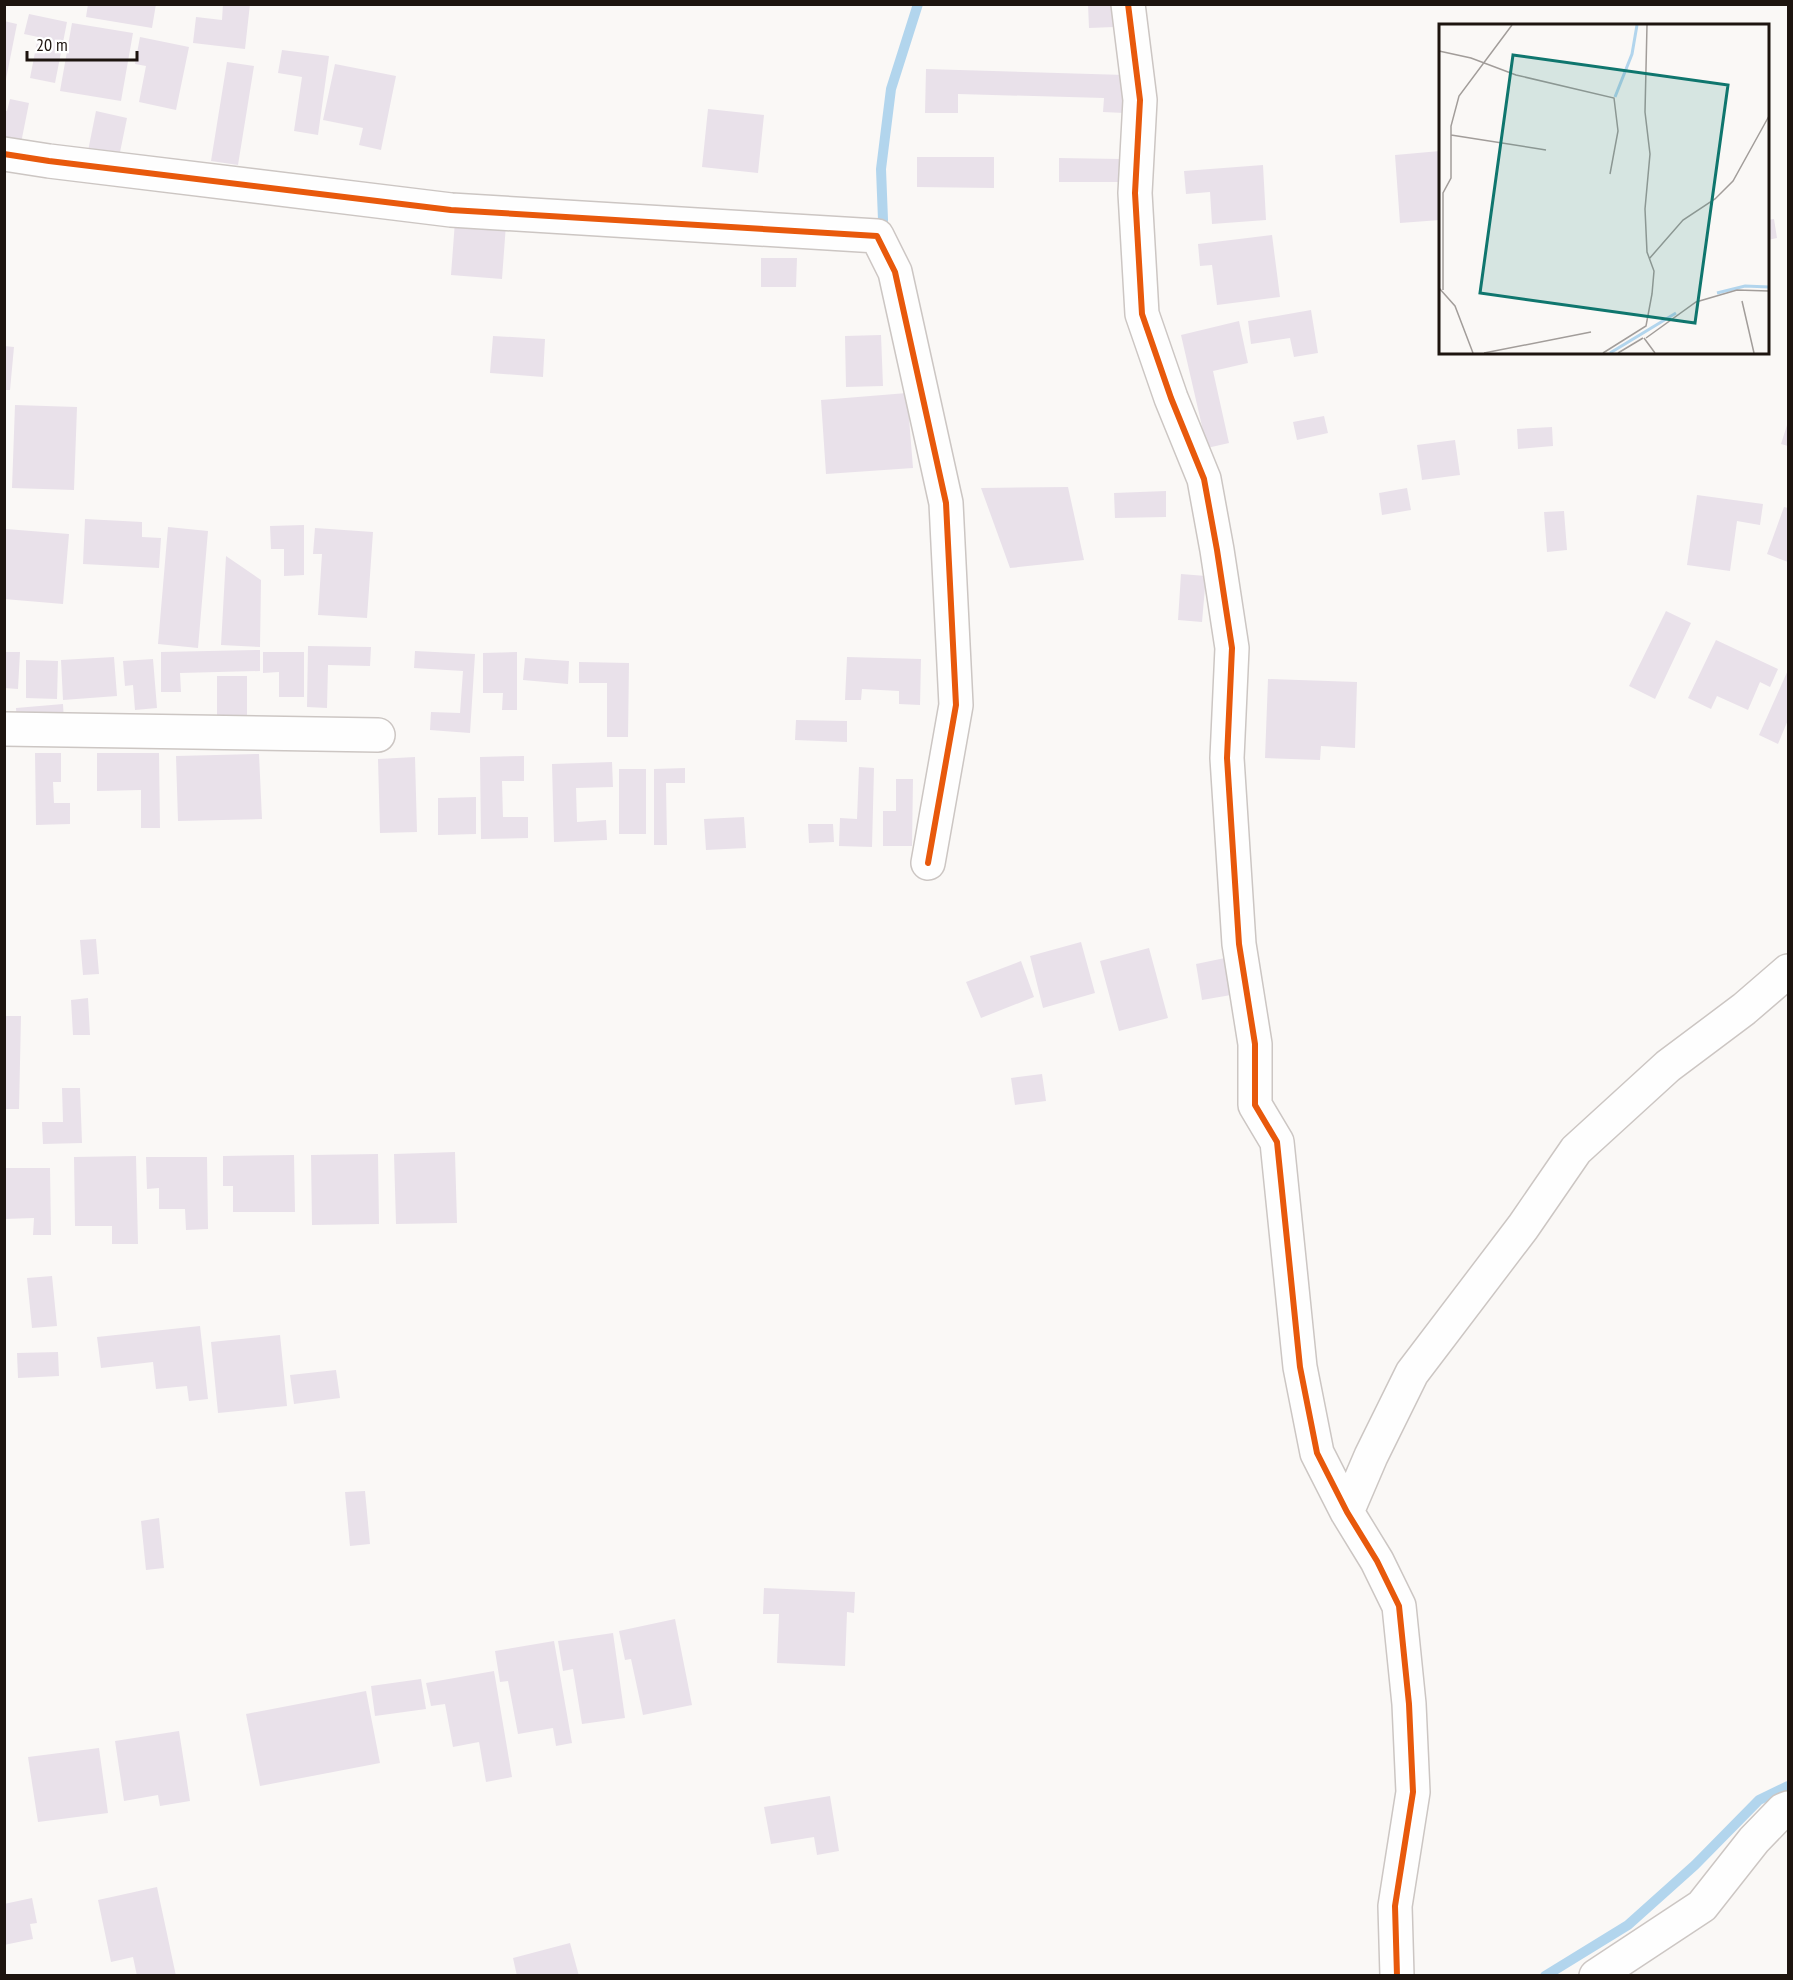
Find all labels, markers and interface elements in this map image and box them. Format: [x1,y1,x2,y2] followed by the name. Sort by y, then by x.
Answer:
[27,24,136,62] scale bar
[1439,24,1769,354] inset map
[36,33,68,56] text: 20 m

